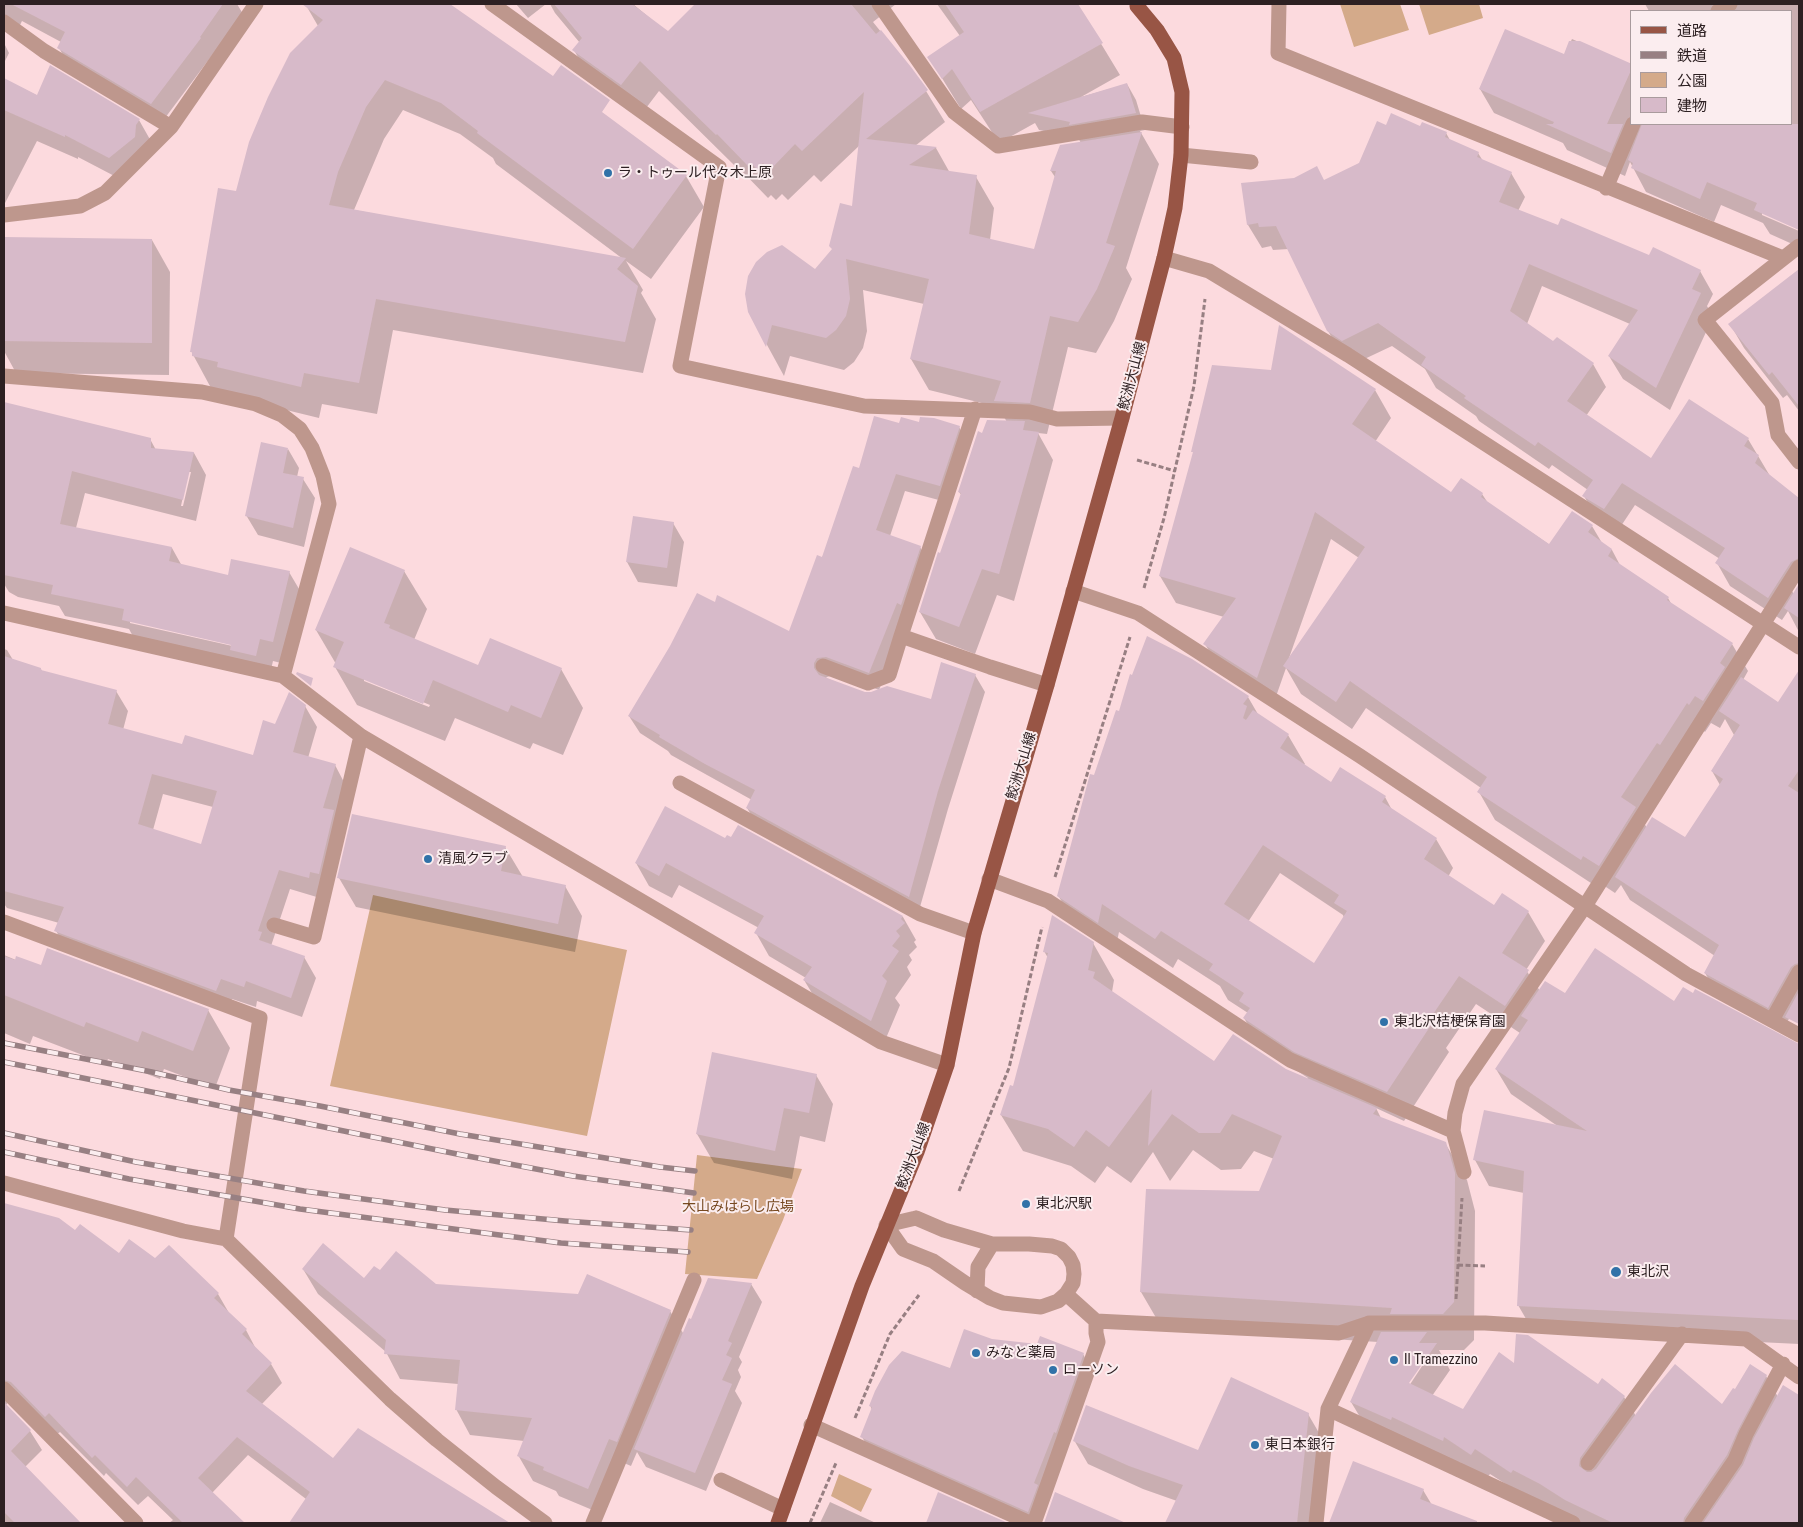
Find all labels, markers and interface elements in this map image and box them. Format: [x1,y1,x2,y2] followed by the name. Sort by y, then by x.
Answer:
[1630,10,1793,125] legend
[1677,22,1707,40] text: 道路
[1677,47,1707,65] text: 鉄道
[1677,72,1707,90] text: 公園
[1677,97,1707,115] text: 建物
[618,165,772,181] place label: ラ・トゥール代々木上原
[602,167,614,179] marker: ラ・トゥール代々木上原
[1116,340,1150,412] street label: 鮫洲大山線
[1004,730,1040,802] street label: 鮫洲大山線
[438,851,508,867] place label: 清風クラブ
[422,853,434,865] marker: 清風クラブ
[1394,1014,1506,1030] place label: 東北沢桔梗保育園
[1378,1016,1390,1028] marker: 東北沢桔梗保育園
[894,1120,934,1192] street label: 鮫洲大山線
[1036,1196,1092,1212] place label: 東北沢駅
[1020,1198,1032,1210] marker: 東北沢駅
[682,1199,794,1215] park label: 大山みはらし広場
[1627,1264,1669,1280] place label: 東北沢
[1609,1265,1623,1279] marker: 東北沢
[986,1345,1056,1361] place label: みなと薬局
[970,1347,982,1359] marker: みなと薬局
[1404,1352,1478,1368] place label: Il Tramezzino
[1388,1354,1400,1366] marker: Il Tramezzino
[1063,1362,1119,1378] place label: ローソン
[1047,1364,1059,1376] marker: ローソン
[1265,1437,1335,1453] place label: 東日本銀行
[1249,1439,1261,1451] marker: 東日本銀行

